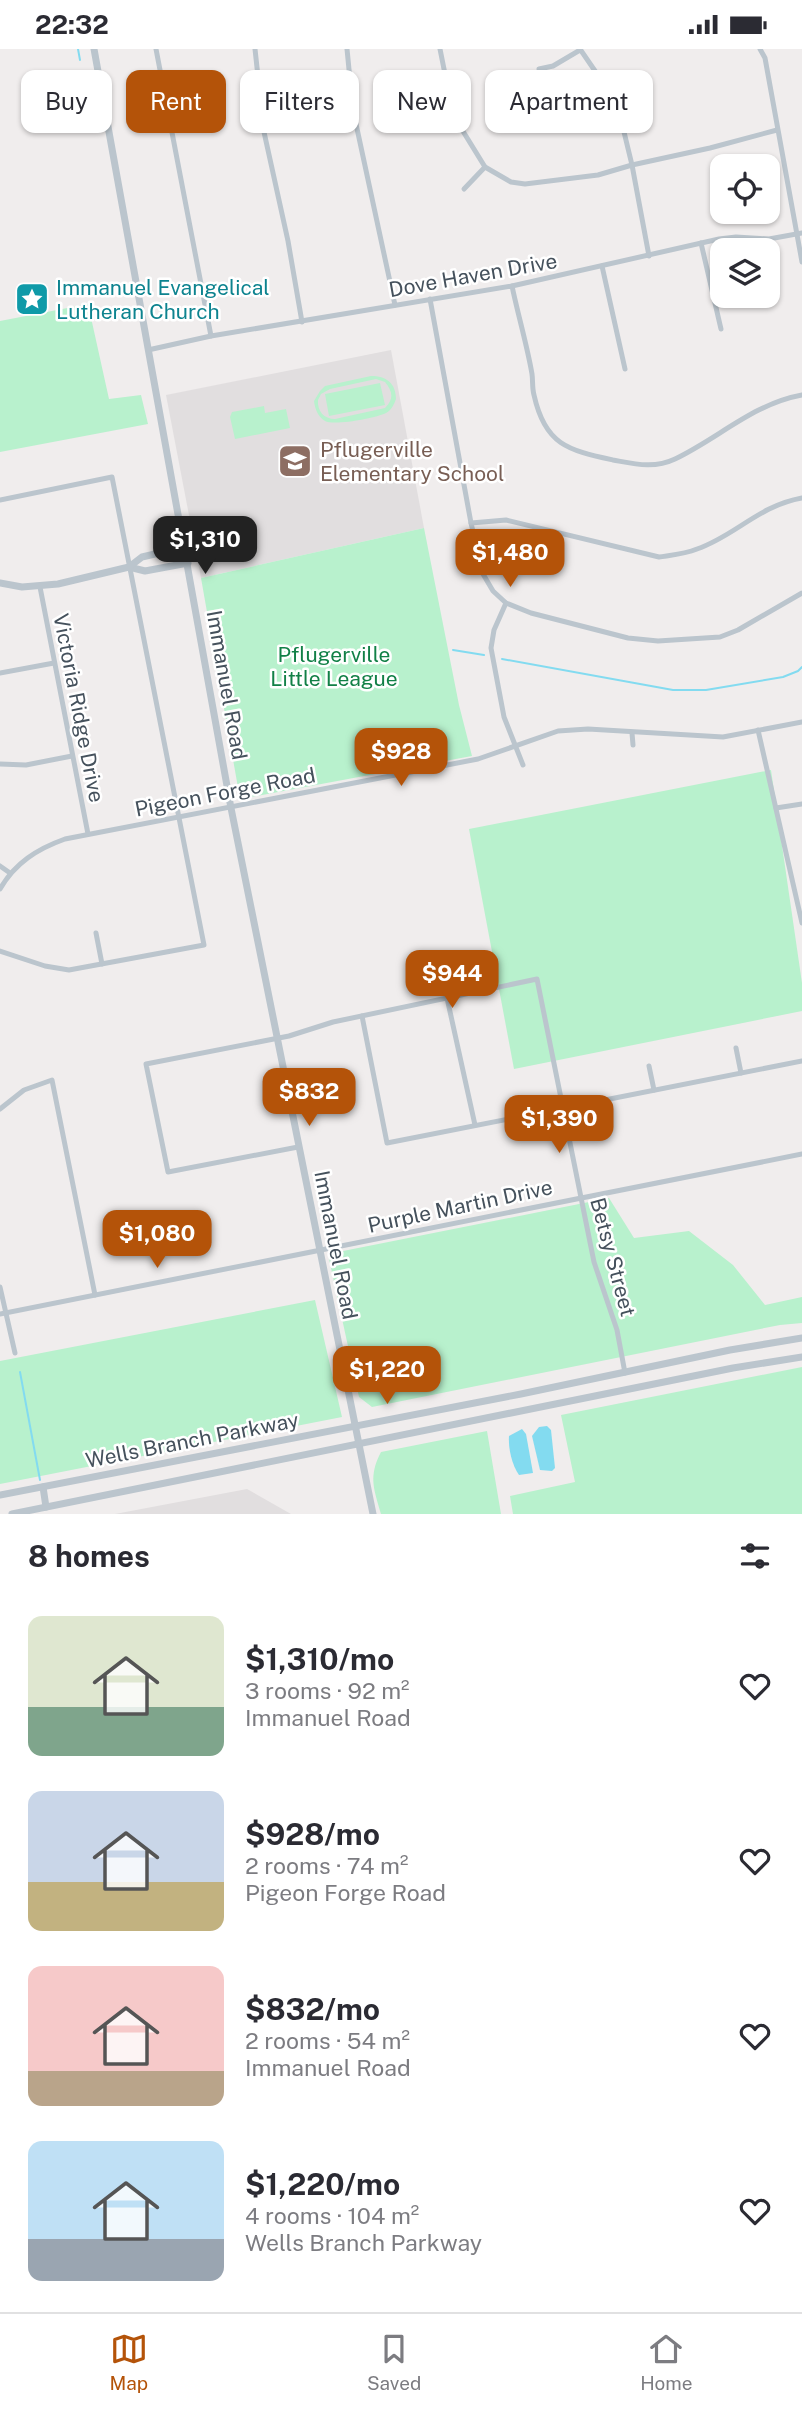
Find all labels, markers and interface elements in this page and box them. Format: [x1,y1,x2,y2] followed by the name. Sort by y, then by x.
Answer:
[35,9,109,40] text: 22:32
[21,70,112,133] chip: Buy
[126,70,226,133] chip: Rent
[240,70,359,133] chip: Filters
[373,70,471,133] chip: New
[485,70,653,133] chip: Apartment
[710,154,780,308] map controls
[710,154,780,224] button: locate
[710,238,780,308] button: layers
[387,248,559,302] street label: Dove Haven Drive
[56,275,270,324] place label: Immanuel Evangelical Lutheran Church
[13,280,51,318] place icon: Immanuel Evangelical Lutheran Church
[320,437,504,486] place label: Pflugerville Elementary School
[276,442,314,480] school or university icon: Pflugerville Elementary School
[148,517,262,576] pin: $1,310
[169,525,241,552] text: $1,310
[453,529,567,589] pin: $1,480
[471,538,549,565] text: $1,480
[202,608,252,762] street label: Immanuel Road
[48,612,110,804] street label: Victoria Ridge Drive
[270,642,398,691] park label: Pflugerville Little League
[360,729,442,788] pin: $928
[371,737,431,764] text: $928
[133,762,317,822] street label: Pigeon Forge Road
[411,951,493,1010] pin: $944
[422,959,482,986] text: $944
[268,1069,350,1128] pin: $832
[279,1077,339,1104] text: $832
[502,1095,616,1155] pin: $1,390
[521,1104,598,1131] text: $1,390
[309,1168,363,1322] street label: Immanuel Road
[365,1174,555,1238] street label: Purple Martin Drive
[585,1195,641,1319] street label: Betsy Street
[100,1211,214,1270] pin: $1,080
[119,1219,195,1246] text: $1,080
[330,1347,444,1406] pin: $1,220
[349,1355,425,1382] text: $1,220
[83,1407,301,1473] street label: Wells Branch Parkway
[736,1537,774,1575] icon: filters
[28,1538,150,1574] text: 8 homes
[245,1641,394,1677] text: $1,310/mo
[84,1644,168,1728] icon: home
[736,1667,774,1705] icon: heart
[245,1677,410,1704] text: 3 rooms · 92 m²
[245,1704,411,1731] text: Immanuel Road
[245,1816,380,1852] text: $928/mo
[84,1819,168,1903] icon: home
[736,1842,774,1880] icon: heart
[245,1852,408,1879] text: 2 rooms · 74 m²
[245,1879,446,1906] text: Pigeon Forge Road
[245,1991,380,2027] text: $832/mo
[84,1994,168,2078] icon: home
[736,2017,774,2055] icon: heart
[245,2027,410,2054] text: 2 rooms · 54 m²
[245,2054,411,2081] text: Immanuel Road
[245,2166,400,2202] text: $1,220/mo
[84,2169,168,2253] icon: home
[736,2192,774,2230] icon: heart
[245,2202,419,2229] text: 4 rooms · 104 m²
[245,2229,482,2256] text: Wells Branch Parkway
[109,2330,148,2394] tab: Map
[367,2330,421,2394] tab: Saved
[640,2330,693,2394] tab: Home

